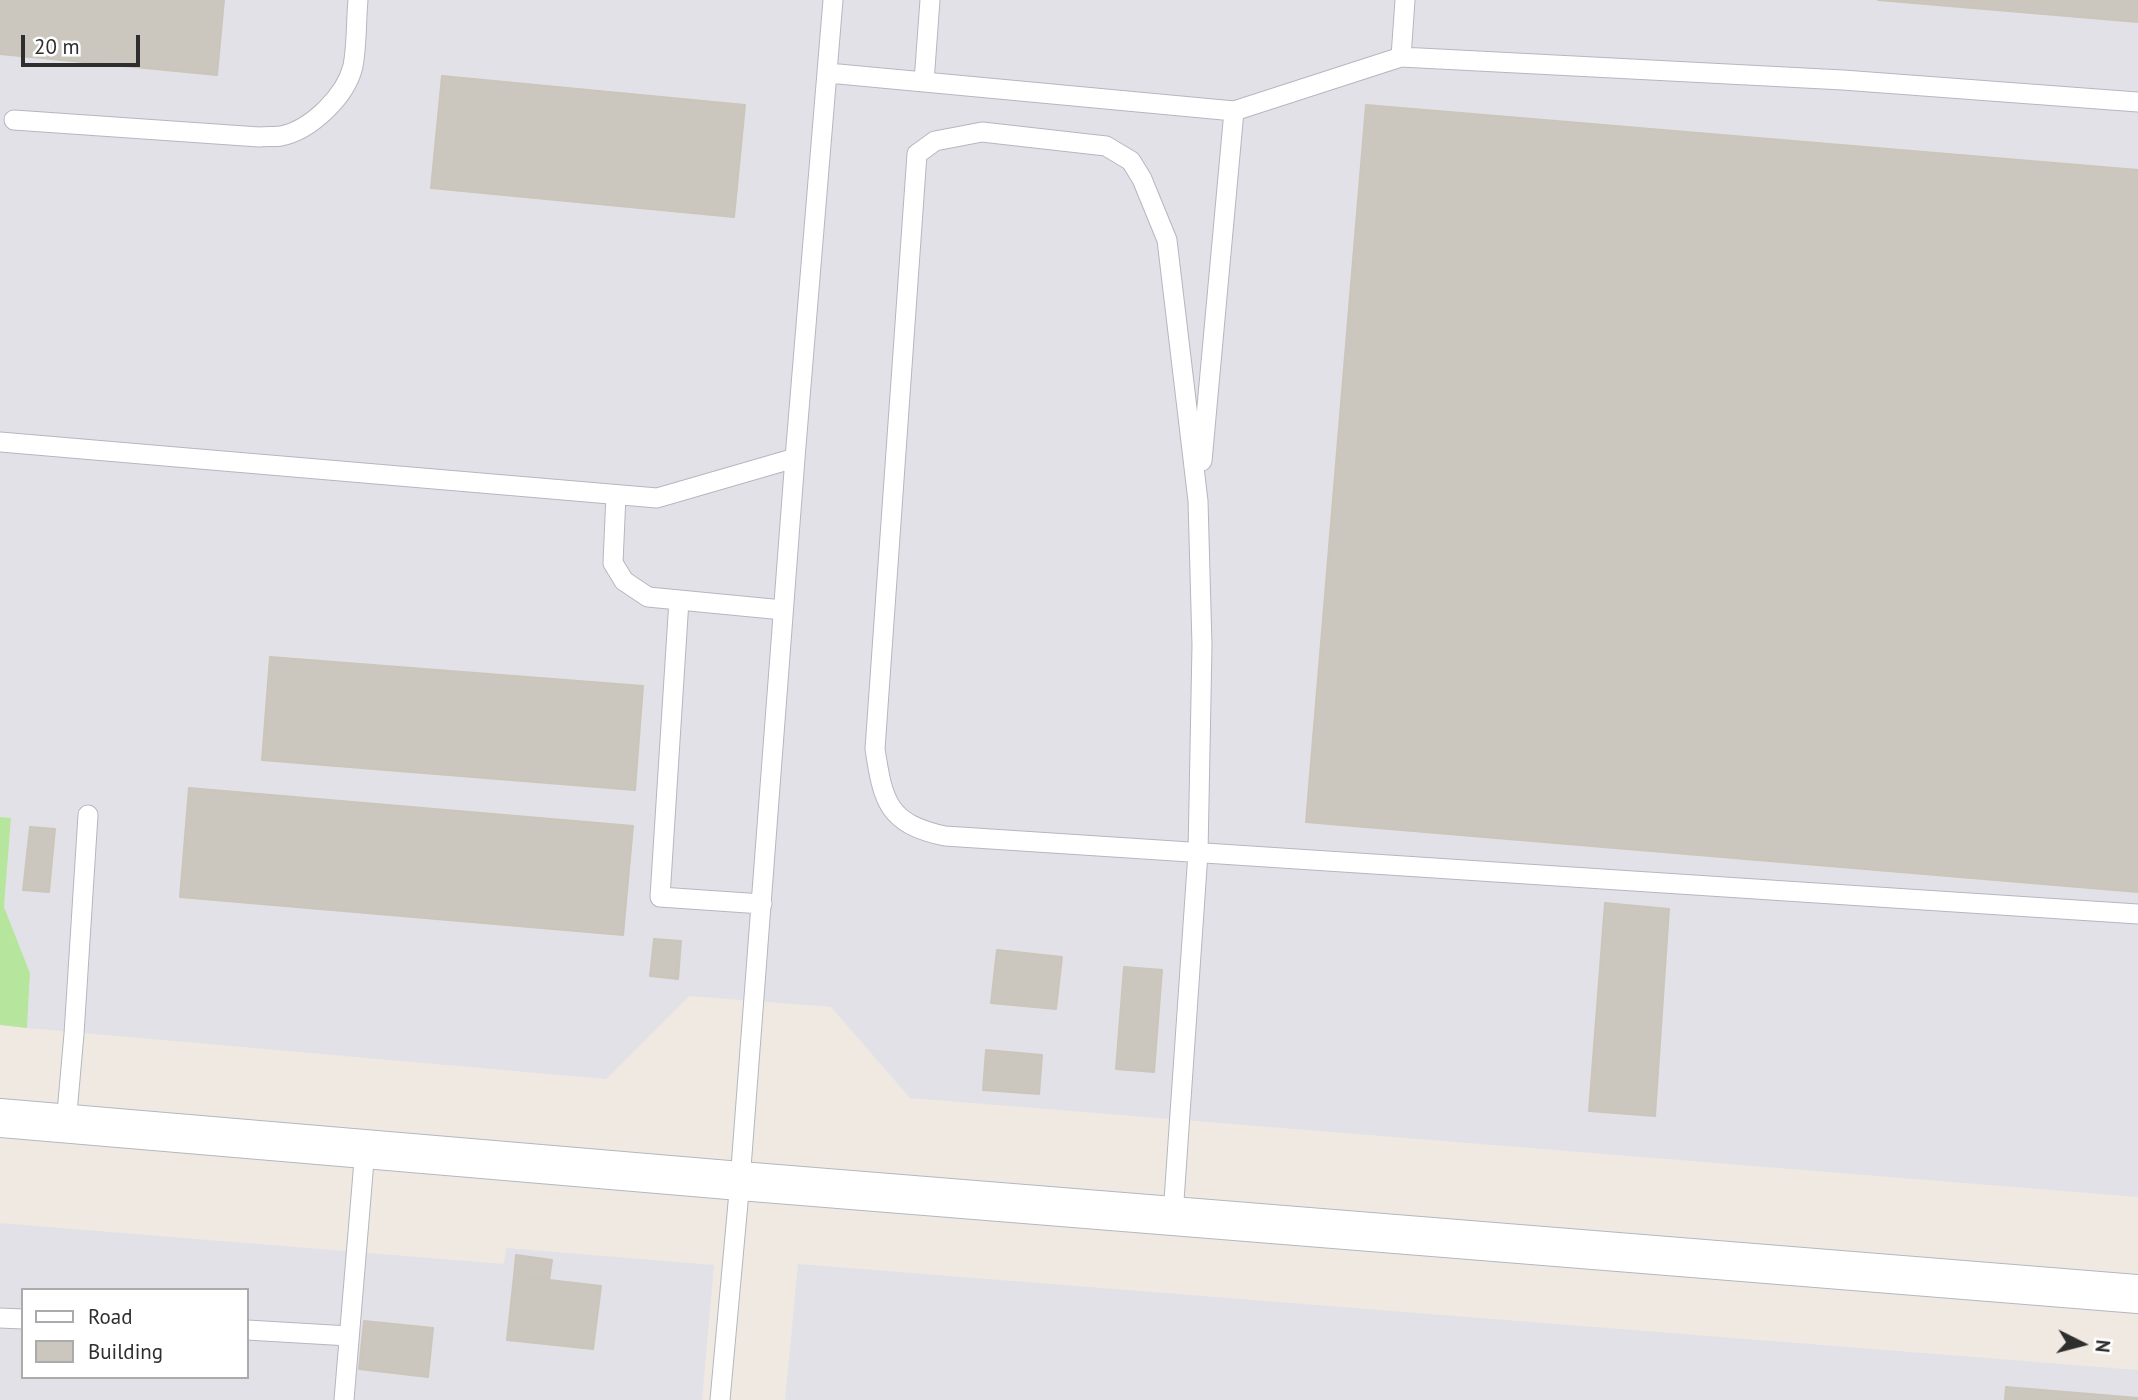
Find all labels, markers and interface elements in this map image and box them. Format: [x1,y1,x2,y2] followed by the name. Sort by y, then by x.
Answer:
[24,21,144,65] scale bar
[34,33,80,60] text: 20 m
[21,1288,248,1379] legend
[88,1303,132,1330] text: Road
[2047,1309,2117,1379] north arrow
[88,1338,163,1365] text: Building
[2090,1339,2115,1354] text: N

